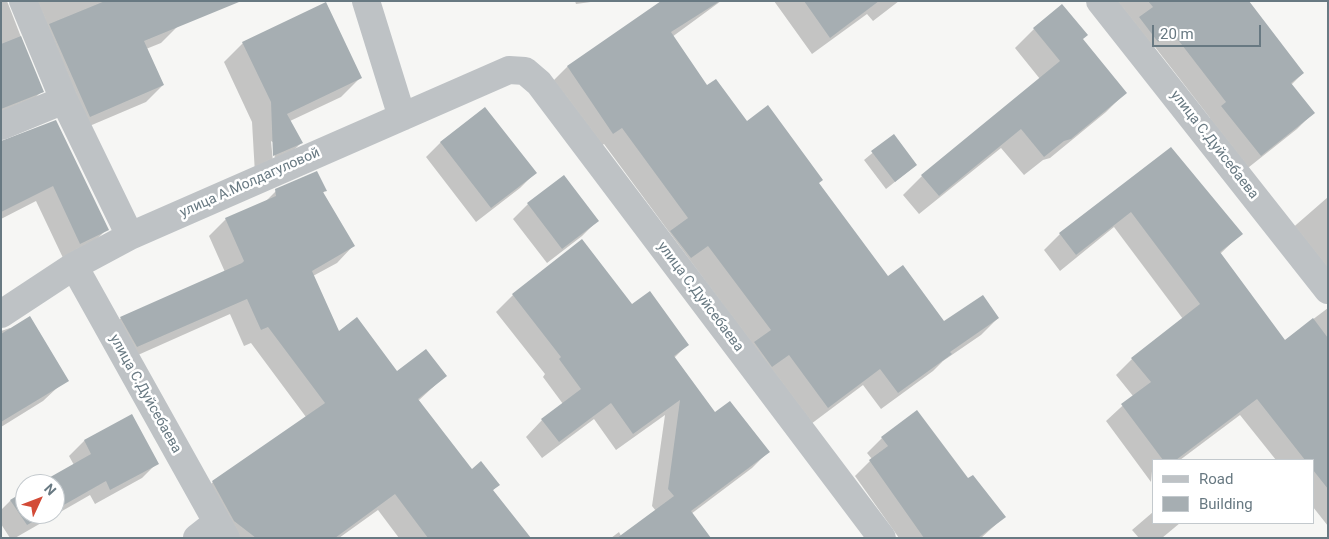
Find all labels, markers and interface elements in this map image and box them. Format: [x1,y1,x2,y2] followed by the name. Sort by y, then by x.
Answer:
[1154,15,1263,47] scale bar
[1160,25,1194,43] text: 20 m
[1166,87,1262,203] street label: улица С.Дуйсебаева
[177,145,323,221] street label: улица А.Молдагуловой
[653,239,747,355] street label: улица С.Дуйсебаева
[105,332,185,456] street label: улица С.Дуйсебаева
[1152,459,1314,524] legend
[1199,470,1233,488] text: Road
[15,474,65,524] north arrow
[41,480,59,499] text: N
[1199,495,1253,513] text: Building

